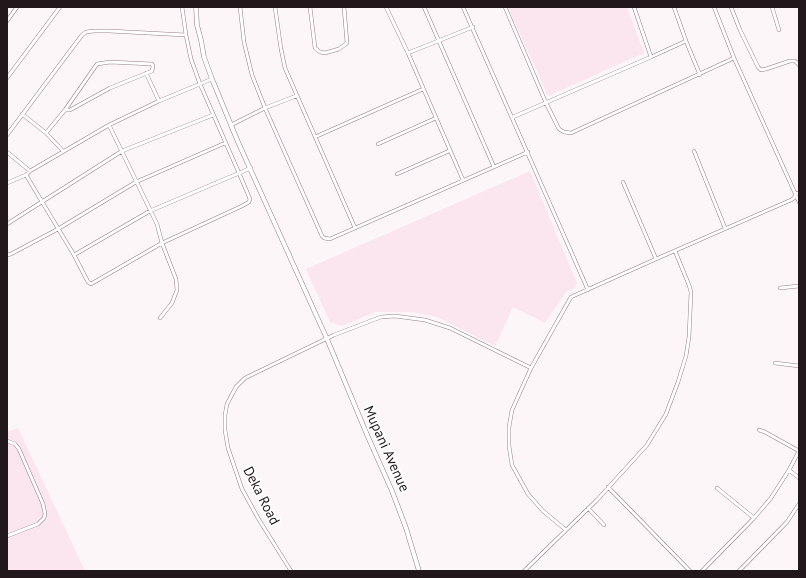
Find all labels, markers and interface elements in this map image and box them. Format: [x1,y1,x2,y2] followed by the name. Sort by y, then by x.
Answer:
[360,404,412,494] street label: Mupani Avenue
[239,464,283,528] street label: Deka Road

